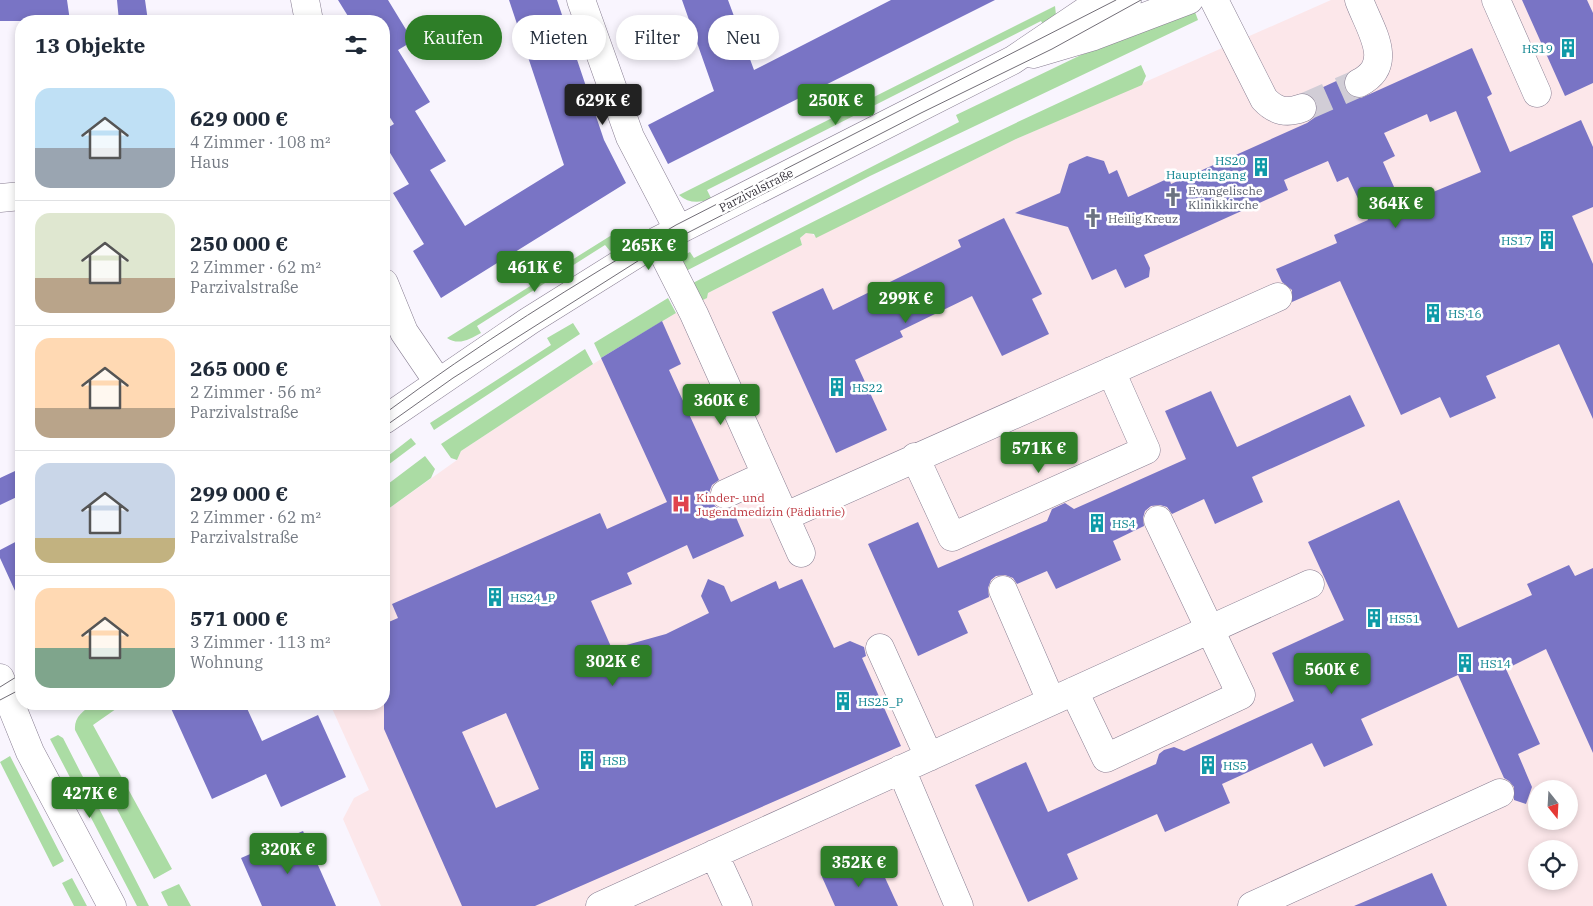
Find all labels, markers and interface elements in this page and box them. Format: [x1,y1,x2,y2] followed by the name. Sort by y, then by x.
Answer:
[405,15,502,60] chip: Kaufen
[512,15,606,60] chip: Mieten
[616,15,698,60] chip: Filter
[708,15,779,60] chip: Neu
[35,31,145,59] text: 13 Objekte
[342,31,370,59] icon: filters
[1557,37,1579,59] building icon: HS19
[1522,41,1553,56] place label: HS19
[562,84,644,126] pin: 629K €
[795,84,877,126] pin: 250K €
[576,90,630,110] text: 629K €
[809,90,863,110] text: 250K €
[190,104,288,132] text: 629 000 €
[75,108,135,168] icon: home
[190,132,331,152] text: 4 Zimmer · 108 m²
[190,152,229,172] text: Haus
[1166,153,1246,182] place label: HS20 Haupteingang
[1250,156,1272,178] building icon: HS20 Haupteingang
[716,165,796,215] street label: Parzivalstraße
[1188,183,1262,212] place label: Evangelische Klinikkirche
[1162,186,1184,208] church icon: Evangelische Klinikkirche
[1355,186,1437,229] pin: 364K €
[1369,193,1423,213] text: 364K €
[1082,207,1104,229] church icon: Heilig Kreuz
[1108,211,1178,226] place label: Heilig Kreuz
[608,228,690,271] pin: 265K €
[190,229,288,257] text: 250 000 €
[1536,229,1558,251] building icon: HS17
[75,233,135,293] icon: home
[1501,233,1532,248] place label: HS17
[622,235,676,255] text: 265K €
[494,250,576,293] pin: 461K €
[190,257,321,277] text: 2 Zimmer · 62 m²
[508,257,562,277] text: 461K €
[190,277,299,297] text: Parzivalstraße
[865,282,947,324] pin: 299K €
[879,288,933,308] text: 299K €
[1422,302,1444,324] building icon: HS 16
[1448,306,1482,321] place label: HS 16
[190,354,288,382] text: 265 000 €
[75,358,135,418] icon: home
[826,376,848,398] building icon: HS22
[852,380,883,395] place label: HS22
[190,382,321,402] text: 2 Zimmer · 56 m²
[680,384,762,426] pin: 360K €
[694,390,748,410] text: 360K €
[190,402,299,422] text: Parzivalstraße
[998,432,1080,474] pin: 571K €
[1012,438,1066,458] text: 571K €
[190,479,288,507] text: 299 000 €
[75,483,135,543] icon: home
[696,490,845,519] place label: Kinder- und Jugendmedizin (Pädiatrie)
[670,493,692,515] hospital icon: Kinder- und Jugendmedizin (Pädiatrie)
[190,507,321,527] text: 2 Zimmer · 62 m²
[1086,512,1108,534] building icon: HS4
[1112,516,1136,531] place label: HS4
[190,527,299,547] text: Parzivalstraße
[484,586,506,608] building icon: HS24_P
[510,590,555,605] place label: HS24_P
[190,604,288,632] text: 571 000 €
[1363,607,1385,629] building icon: HS51
[75,608,135,668] icon: home
[1389,611,1420,626] place label: HS51
[190,632,331,652] text: 3 Zimmer · 113 m²
[572,644,654,687] pin: 302K €
[586,651,640,671] text: 302K €
[190,652,263,672] text: Wohnung
[1291,652,1373,695] pin: 560K €
[1454,652,1476,674] building icon: HS14
[1480,656,1511,671] place label: HS14
[1305,659,1359,679] text: 560K €
[832,690,854,712] building icon: HS25_P
[858,694,903,709] place label: HS25_P
[576,749,598,771] building icon: HSB
[602,753,627,768] place label: HSB
[1197,754,1219,776] building icon: HS5
[1223,758,1247,773] place label: HS5
[49,776,131,819] pin: 427K €
[1528,780,1578,830] north arrow
[1528,780,1578,890] map controls
[63,783,117,803] text: 427K €
[247,832,329,875] pin: 320K €
[261,839,315,859] text: 320K €
[1528,840,1578,890] button: locate
[818,846,900,888] pin: 352K €
[832,852,886,872] text: 352K €

